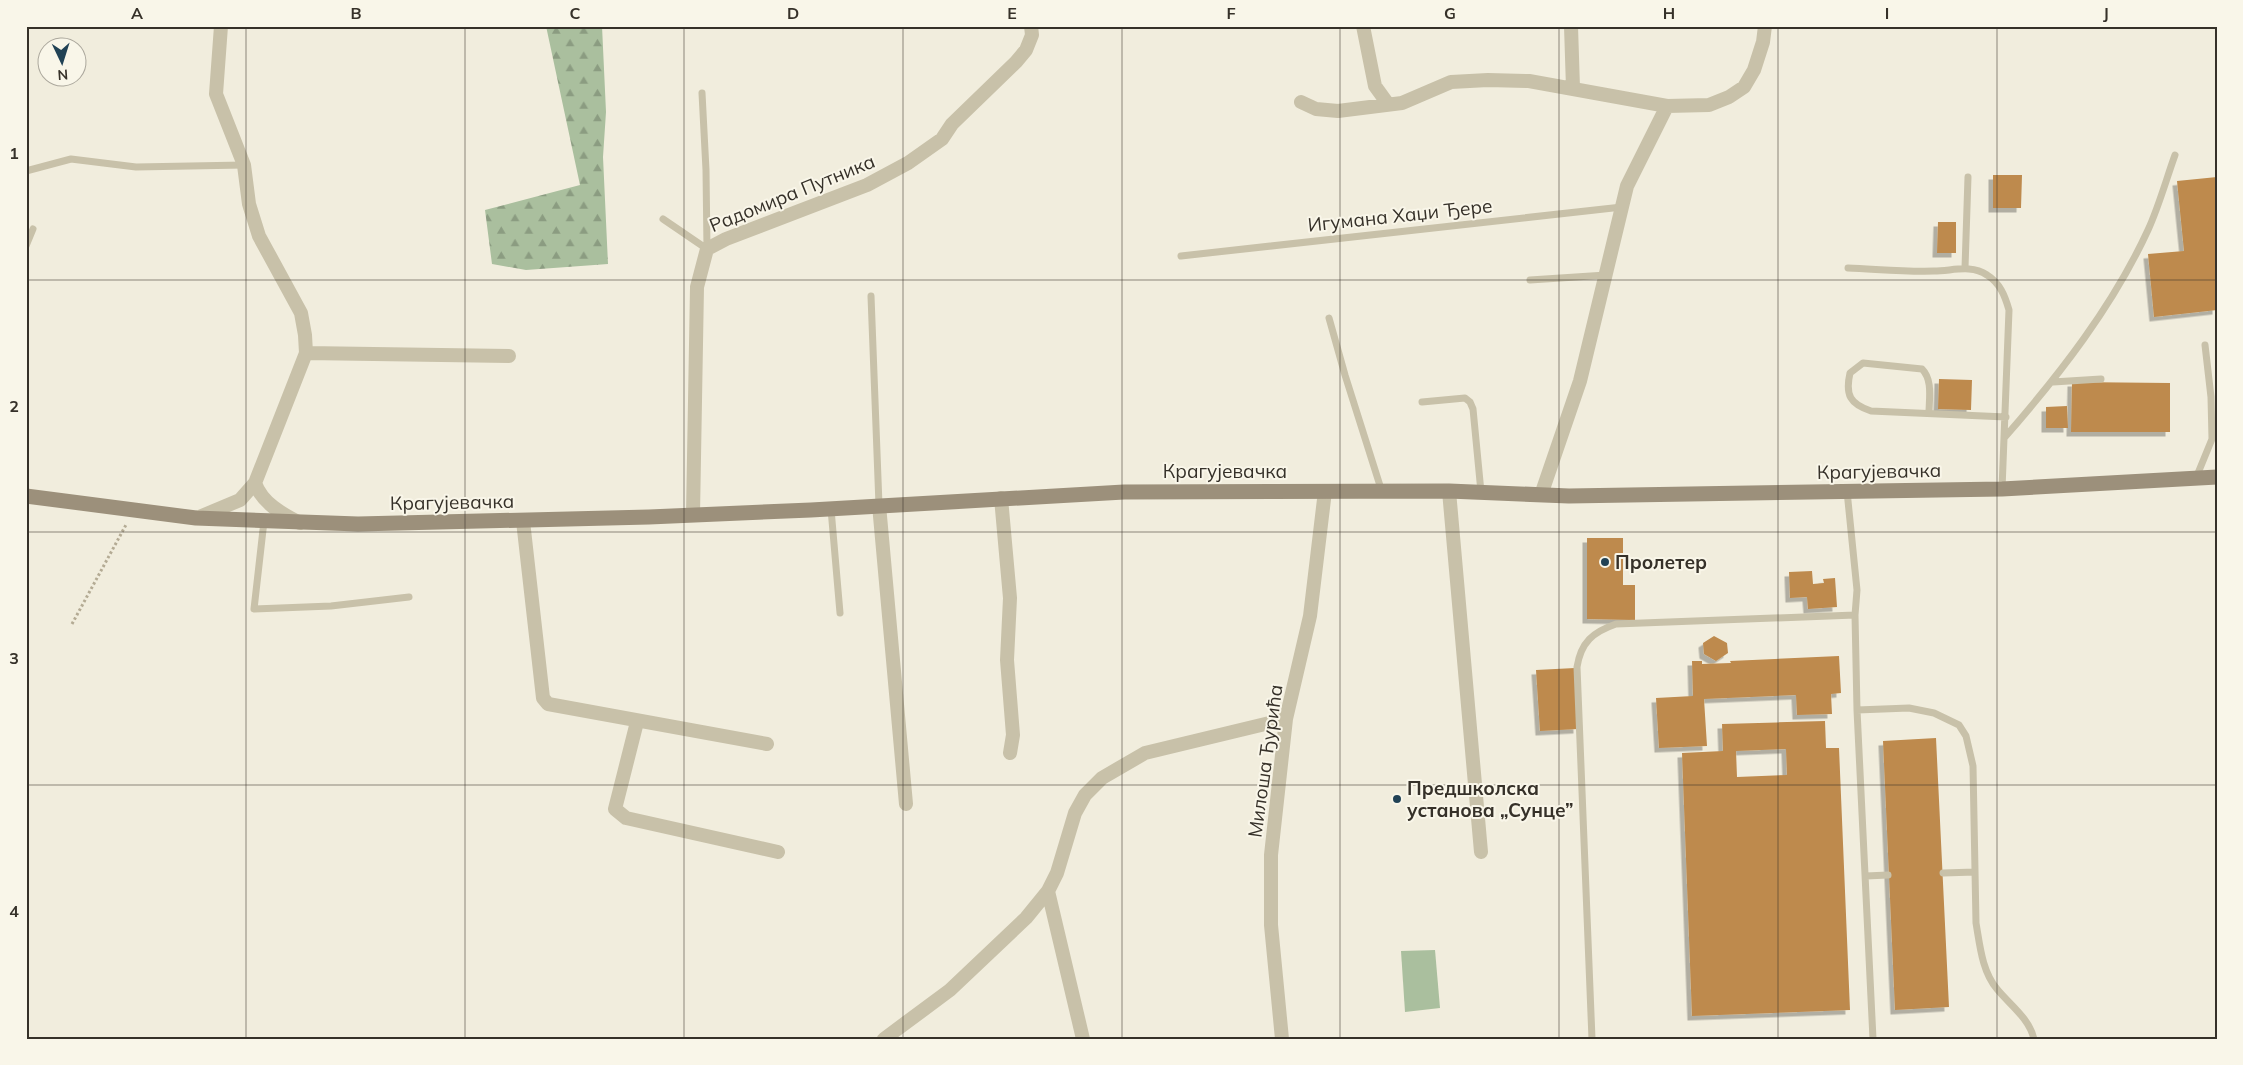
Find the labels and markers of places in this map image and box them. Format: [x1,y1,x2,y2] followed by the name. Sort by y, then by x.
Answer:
[1615,550,1707,574] place label: Пролетер
[1599,556,1611,568] marker: Пролетер
[1407,776,1574,822] place label: Предшколска установа „Сунце”
[1391,793,1403,805] marker: Предшколска установа „Сунце”

